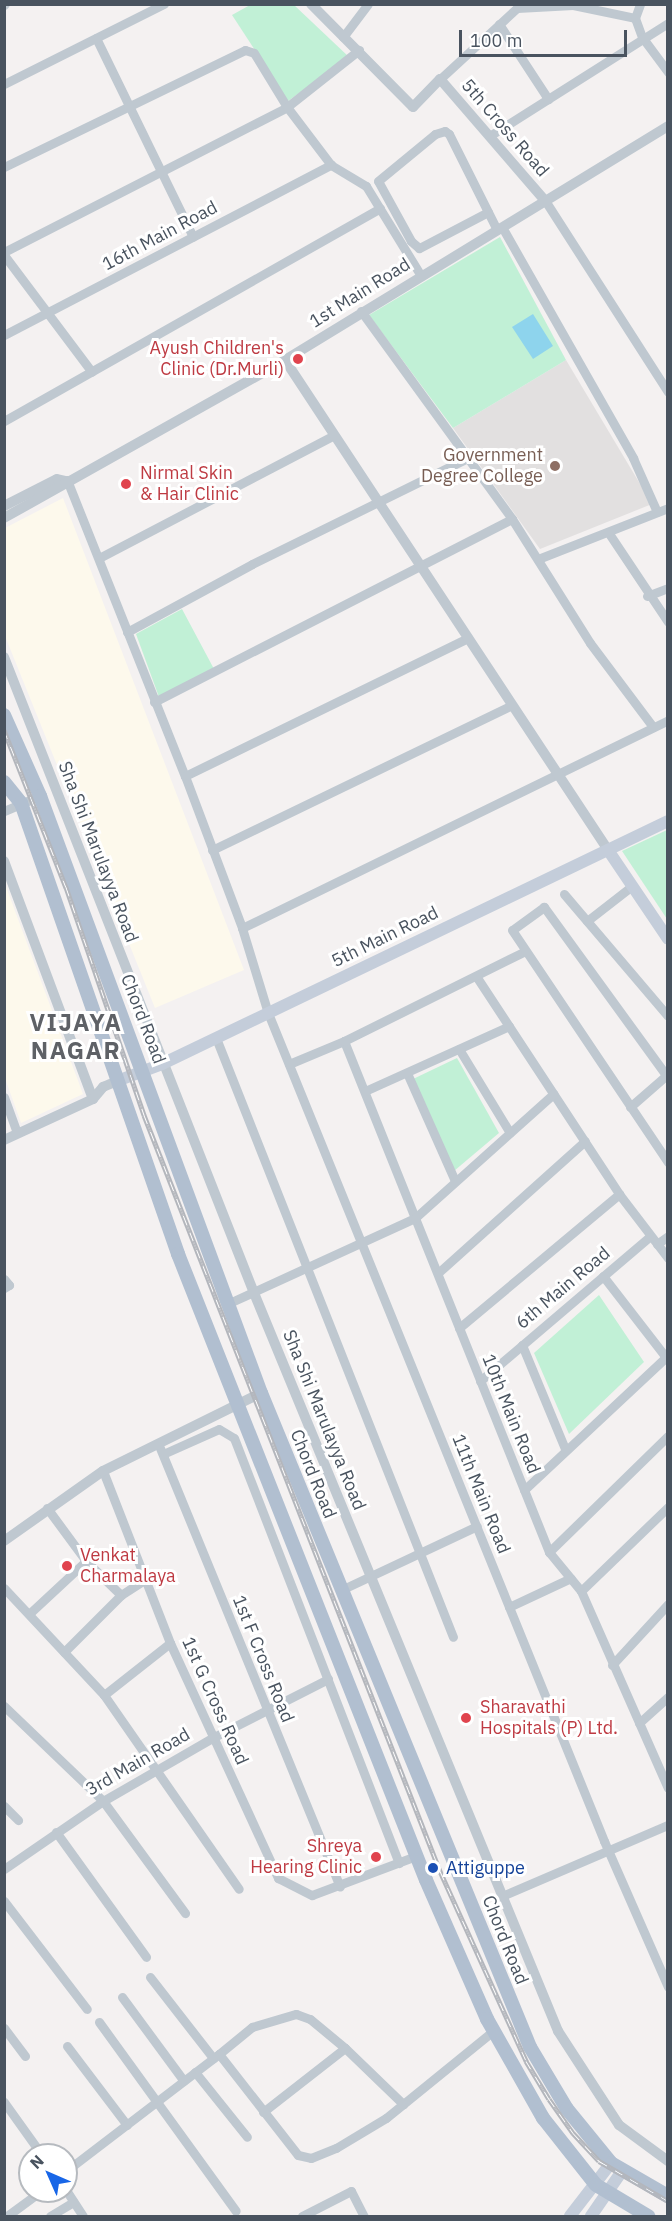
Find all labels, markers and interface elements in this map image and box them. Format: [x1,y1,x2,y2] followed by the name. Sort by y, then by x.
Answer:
[462,18,630,56] scale bar
[470,29,522,52] text: 100 m
[457,75,553,181] street label: 5th Cross Road
[99,197,221,275] street label: 16th Main Road
[306,253,414,333] street label: 1st Main Road
[150,338,284,380] place label: Ayush Children's Clinic (Dr.Murli)
[289,350,307,368] marker: Ayush Children's Clinic (Dr.Murli)
[421,445,543,488] place label: Government Degree College
[548,459,562,473] marker: Government Degree College
[140,463,239,506] place label: Nirmal Skin & Hair Clinic
[117,475,135,493] marker: Nirmal Skin & Hair Clinic
[53,758,143,946] street label: Sha Shi Marulayya Road
[328,902,442,972] street label: 5th Main Road
[116,971,170,1067] street label: Chord Road
[30,1009,122,1065] district label: VIJAYA NAGAR
[512,1242,614,1334] street label: 6th Main Road
[278,1327,370,1513] street label: Sha Shi Marulayya Road
[477,1351,545,1477] street label: 10th Main Road
[285,1426,341,1522] street label: Chord Road
[447,1431,515,1557] street label: 11th Main Road
[80,1545,176,1588] place label: Venkat Charmalaya
[58,1557,76,1575] marker: Venkat Charmalaya
[228,1592,298,1726] street label: 1st F Cross Road
[177,1634,253,1768] street label: 1st G Cross Road
[480,1697,618,1740] place label: Sharavathi Hospitals (P) Ltd.
[457,1709,475,1727] marker: Sharavathi Hospitals (P) Ltd.
[82,1724,194,1800] street label: 3rd Main Road
[250,1836,362,1878] place label: Shreya Hearing Clinic
[367,1848,385,1866] marker: Shreya Hearing Clinic
[446,1857,525,1879] place label: Attiguppe
[424,1859,442,1877] marker: Attiguppe
[477,1892,533,1988] street label: Chord Road
[18,2143,78,2203] north arrow
[26,2151,48,2173] text: N

